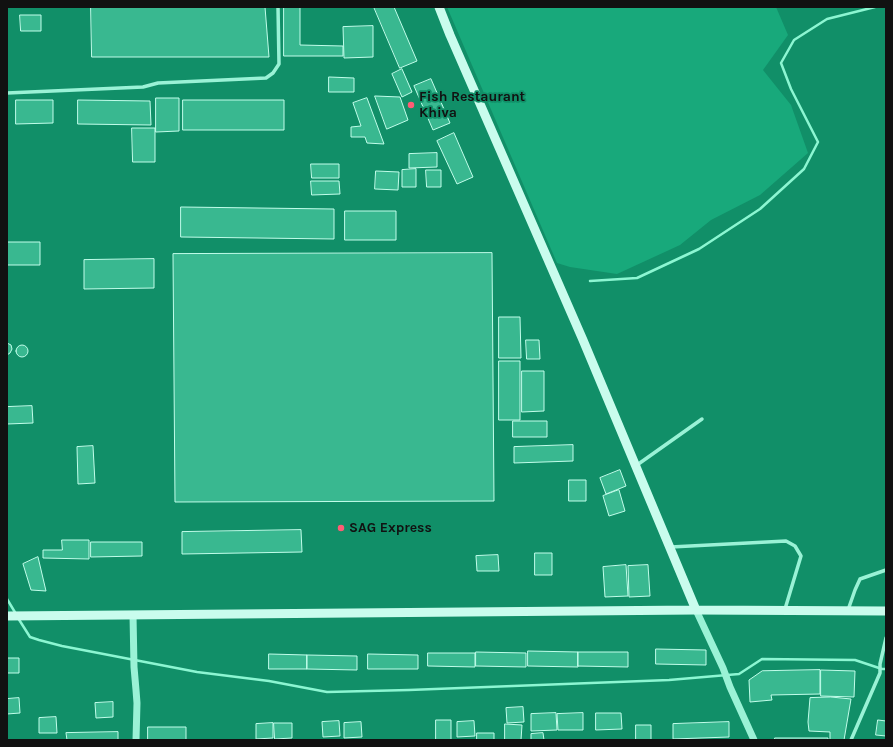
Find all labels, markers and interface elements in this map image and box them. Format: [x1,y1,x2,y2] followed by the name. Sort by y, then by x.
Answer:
[419,89,525,122] place label: Fish Restaurant Khiva
[406,100,416,110] marker: Fish Restaurant Khiva
[349,520,432,536] place label: SAG Express
[336,523,346,533] marker: SAG Express

